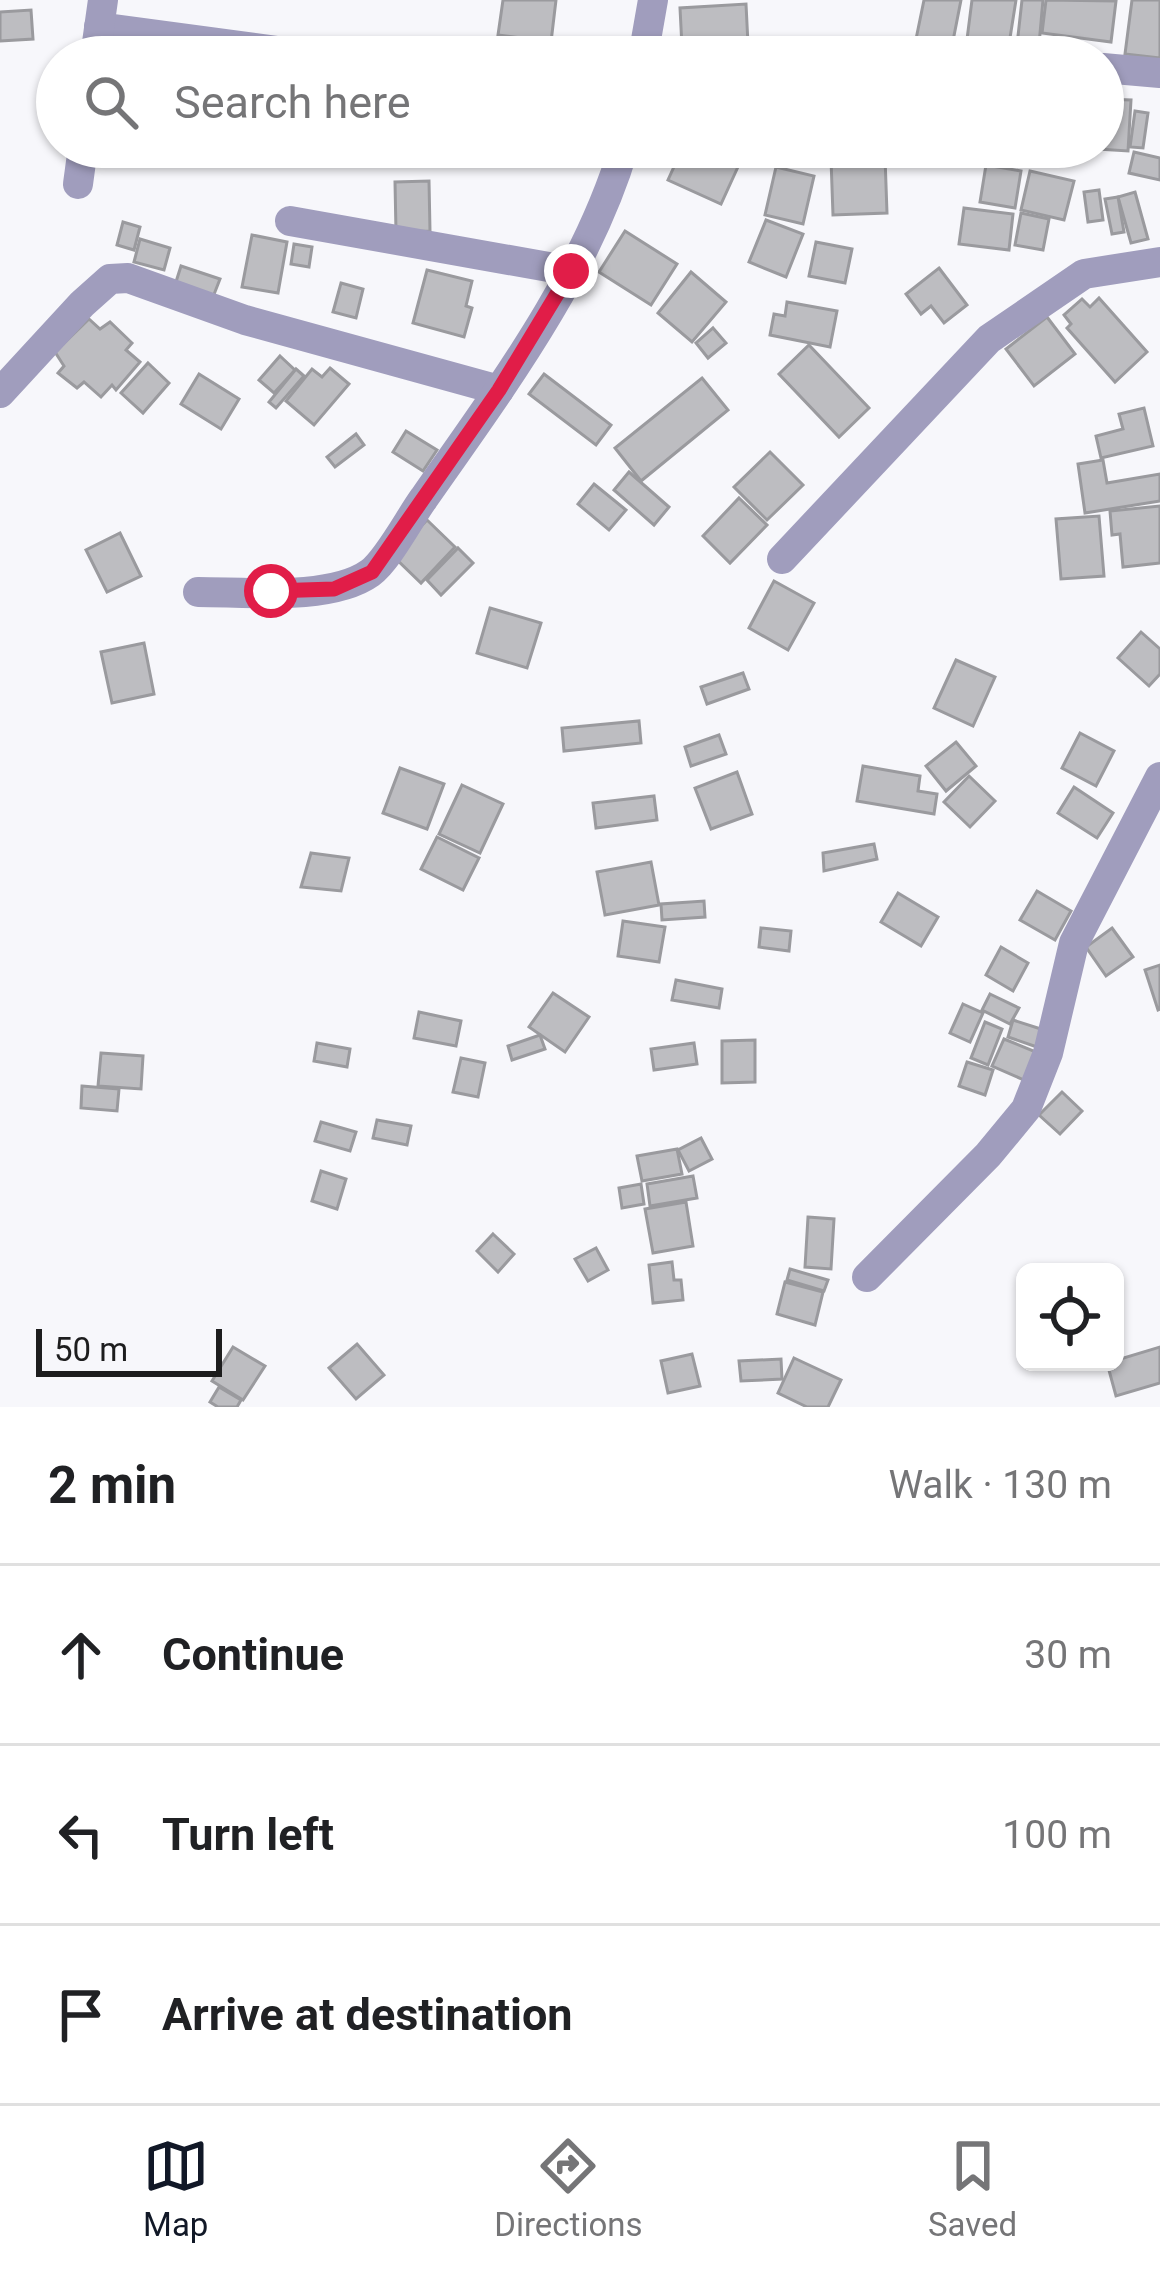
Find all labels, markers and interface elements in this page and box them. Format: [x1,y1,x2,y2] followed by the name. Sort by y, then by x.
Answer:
[36,36,1124,168] search box
[78,69,144,135] icon: search
[174,76,411,129] text: Search here
[544,244,598,298] route end
[244,564,298,618] route start
[1016,1263,1124,1371] map controls
[1016,1263,1124,1371] button: locate
[36,1323,222,1376] scale bar
[54,1330,128,1369] text: 50 m
[48,1456,176,1515] text: 2 min
[888,1462,1112,1508] text: Walk · 130 m
[48,1622,114,1688] icon: ahead
[162,1628,344,1681] text: Continue
[1024,1632,1112,1678] text: 30 m
[48,1802,114,1868] icon: left
[162,1808,334,1861] text: Turn left
[1002,1812,1112,1858] text: 100 m
[48,1982,114,2048] icon: arrive
[162,1988,573,2041] text: Arrive at destination
[143,2133,209,2244] tab: Map
[494,2133,643,2244] tab: Directions
[928,2133,1017,2244] tab: Saved

